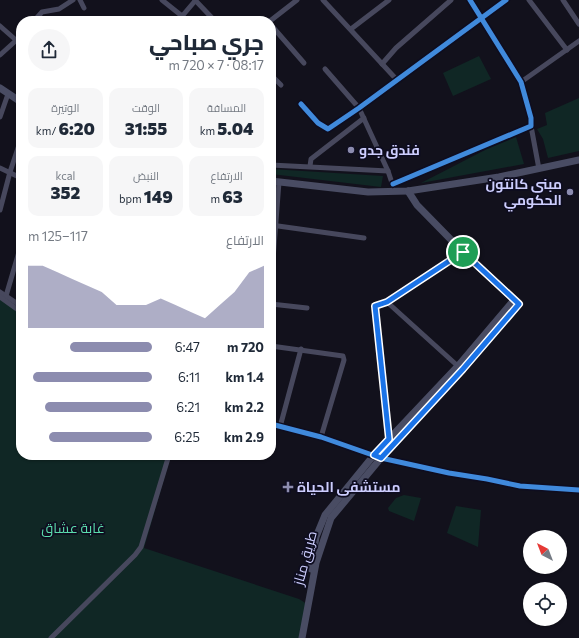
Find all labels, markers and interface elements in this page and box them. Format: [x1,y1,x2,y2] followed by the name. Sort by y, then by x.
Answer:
[149,28,264,55] text: جري صباحي
[28,29,70,71] button: share
[168,57,264,73] text: 08:17 · 7 × 720 m
[51,101,79,114] text: الوتيرة
[132,101,160,114] text: الوقت
[207,101,246,114] text: المسافة
[58,118,95,139] text: 6:20
[125,118,167,139] text: 31:55
[217,118,254,139] text: 5.04
[36,124,58,137] text: /km
[200,124,217,137] text: km
[359,141,420,159] place label: فندق جدو
[346,145,356,155] marker: فندق جدو
[55,169,75,182] text: kcal
[133,169,159,182] text: النبض
[211,169,243,182] text: الارتفاع
[486,175,562,212] place label: مبنى كانتون الحكومي
[50,182,80,203] text: 352
[144,186,173,207] text: 149
[222,186,243,207] text: 63
[565,187,575,197] marker: مبنى كانتون الحكومي
[119,192,144,205] text: bpm
[211,192,222,205] text: m
[28,228,88,244] text: 117–125 m
[226,232,264,248] text: الارتفاع
[446,235,480,269] pin
[452,241,474,263] icon: arrive
[175,339,200,355] text: 6:47
[227,339,264,355] text: 720 m
[178,369,200,385] text: 6:11
[226,369,264,385] text: 1.4 km
[176,399,200,415] text: 6:21
[224,399,264,415] text: 2.2 km
[174,429,200,445] text: 6:25
[224,429,264,445] text: 2.9 km
[297,478,401,496] place label: مستشفى الحياة
[282,481,294,493] marker: مستشفى الحياة
[41,519,105,537] park label: غابة عشاق
[289,529,321,588] street label: طريق مناز
[523,530,567,574] north arrow
[523,530,567,626] map controls
[523,582,567,626] button: locate

